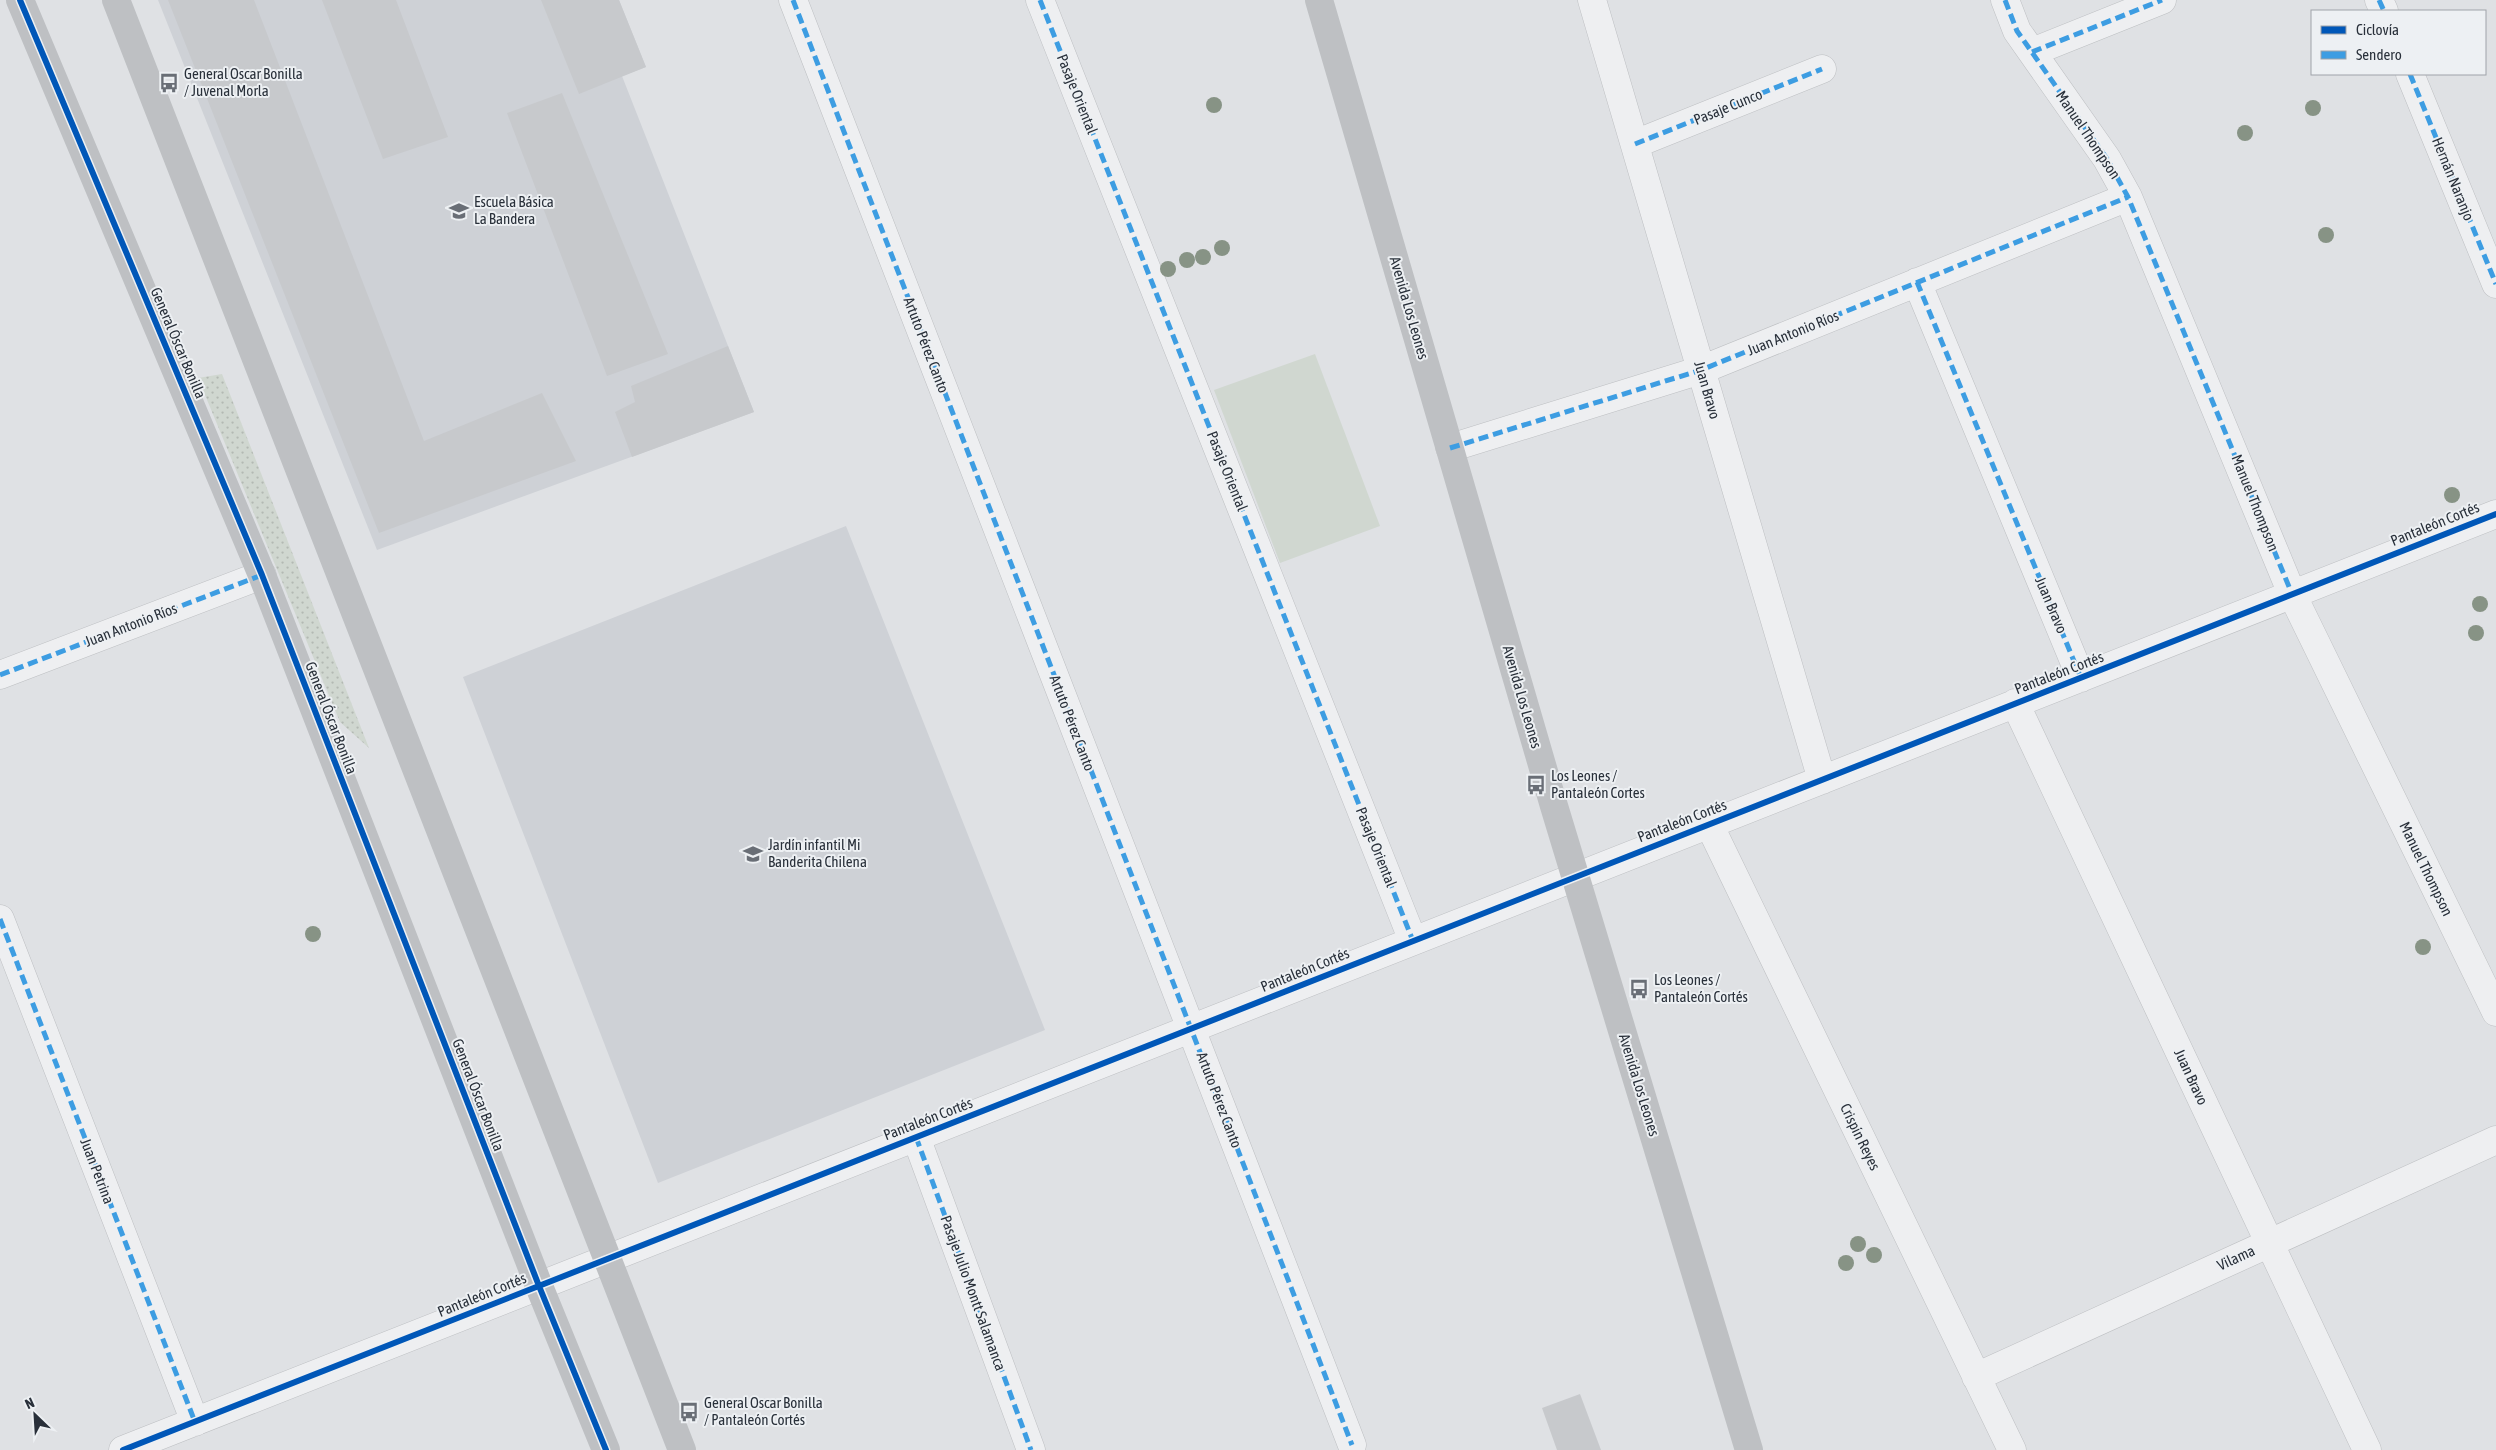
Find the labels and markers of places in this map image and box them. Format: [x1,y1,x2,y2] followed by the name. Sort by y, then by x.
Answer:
[184,65,303,99] place label: General Oscar Bonilla / Juvenal Morla
[158,72,180,94] bus stop icon: General Oscar Bonilla / Juvenal Morla
[474,193,554,227] place label: Escuela Básica La Bandera
[448,200,470,222] school or university icon: Escuela Básica La Bandera
[1551,767,1645,801] place label: Los Leones / Pantaleón Cortes
[1525,774,1547,796] bus stop icon: Los Leones / Pantaleón Cortes
[768,836,867,870] place label: Jardín infantil Mi Banderita Chilena
[742,843,764,865] school or university icon: Jardín infantil Mi Banderita Chilena
[1654,971,1748,1005] place label: Los Leones / Pantaleón Cortés
[1628,978,1650,1000] bus stop icon: Los Leones / Pantaleón Cortés
[704,1394,823,1428] place label: General Oscar Bonilla / Pantaleón Cortés
[678,1401,700,1423] bus stop icon: General Oscar Bonilla / Pantaleón Cortés

